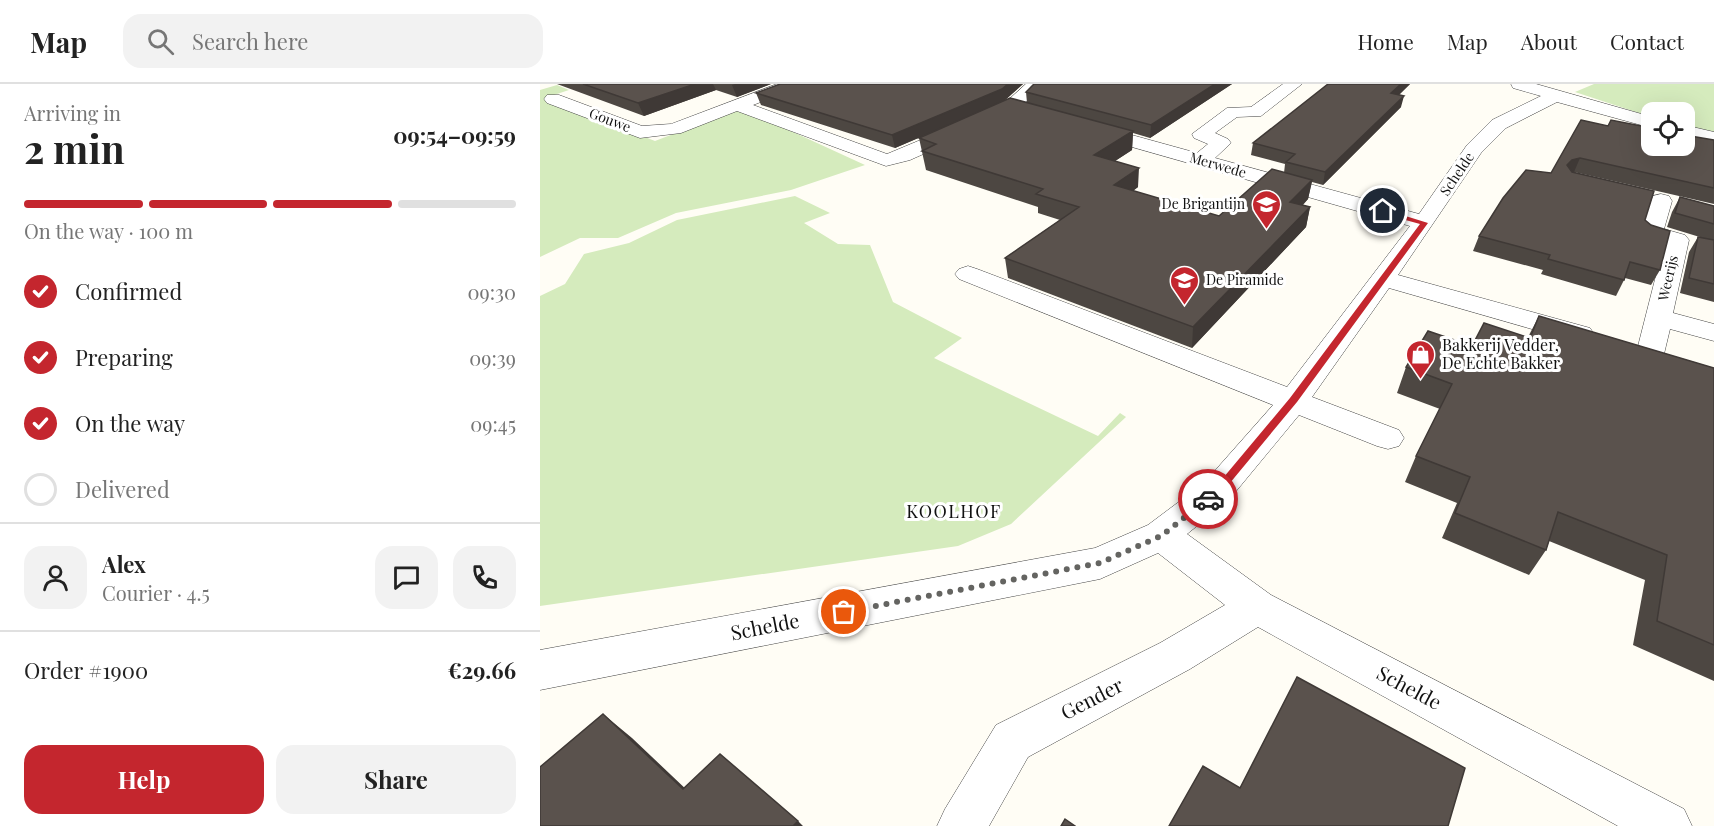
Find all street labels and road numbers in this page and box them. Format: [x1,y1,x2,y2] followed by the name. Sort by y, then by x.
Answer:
[587,103,634,136] street label: Gouwe
[1188,147,1249,182] street label: Merwede
[1435,148,1478,199] street label: Schelde
[1653,253,1682,304] street label: Weerijs
[728,606,801,645] street label: Schelde
[1373,658,1447,715] street label: Schelde
[1055,670,1127,725] street label: Gender

